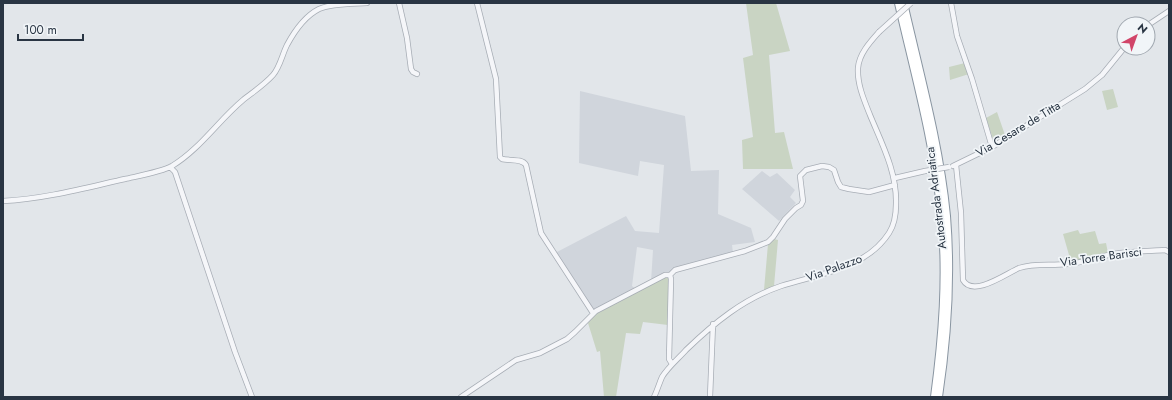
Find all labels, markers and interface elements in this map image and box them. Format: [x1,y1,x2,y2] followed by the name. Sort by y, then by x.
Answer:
[18,16,83,42] scale bar
[1116,16,1156,56] north arrow
[1134,20,1151,37] text: N
[24,21,57,39] text: 100 m
[972,96,1064,161] street label: Via Cesare de Titta
[921,146,951,250] street label: Autostrada Adriatica
[1059,242,1143,272] street label: Via Torre Barisci
[803,249,865,286] street label: Via Palazzo

